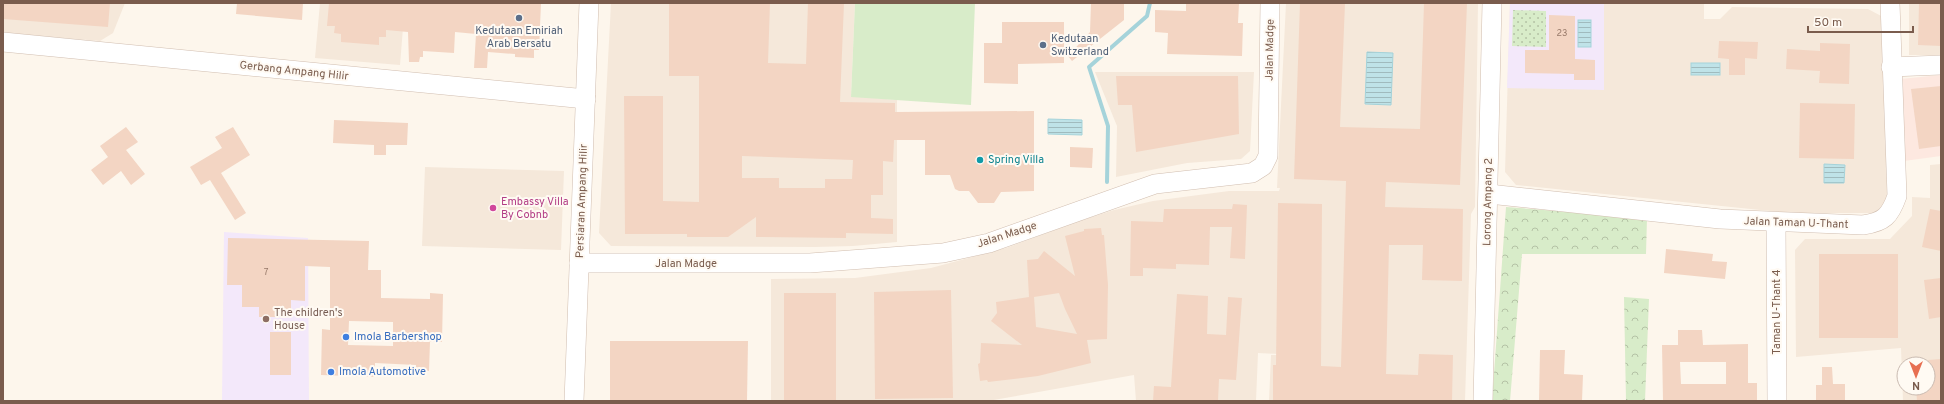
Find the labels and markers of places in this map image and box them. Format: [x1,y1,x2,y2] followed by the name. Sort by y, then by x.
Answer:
[514,13,524,23] marker: Kedutaan Emiriah Arab Bersatu
[475,24,563,51] place label: Kedutaan Emiriah Arab Bersatu
[1051,32,1109,59] place label: Kedutaan Switzerland
[1038,40,1048,50] marker: Kedutaan Switzerland
[988,153,1044,167] place label: Spring Villa
[975,155,985,165] marker: Spring Villa
[501,195,569,222] place label: Embassy Villa By Cobnb
[488,203,498,213] marker: Embassy Villa By Cobnb
[274,306,343,333] place label: The children's House
[261,314,271,324] marker: The children's House
[354,330,442,344] place label: Imola Barbershop
[341,332,351,342] marker: Imola Barbershop
[339,365,426,379] place label: Imola Automotive
[326,367,336,377] marker: Imola Automotive

